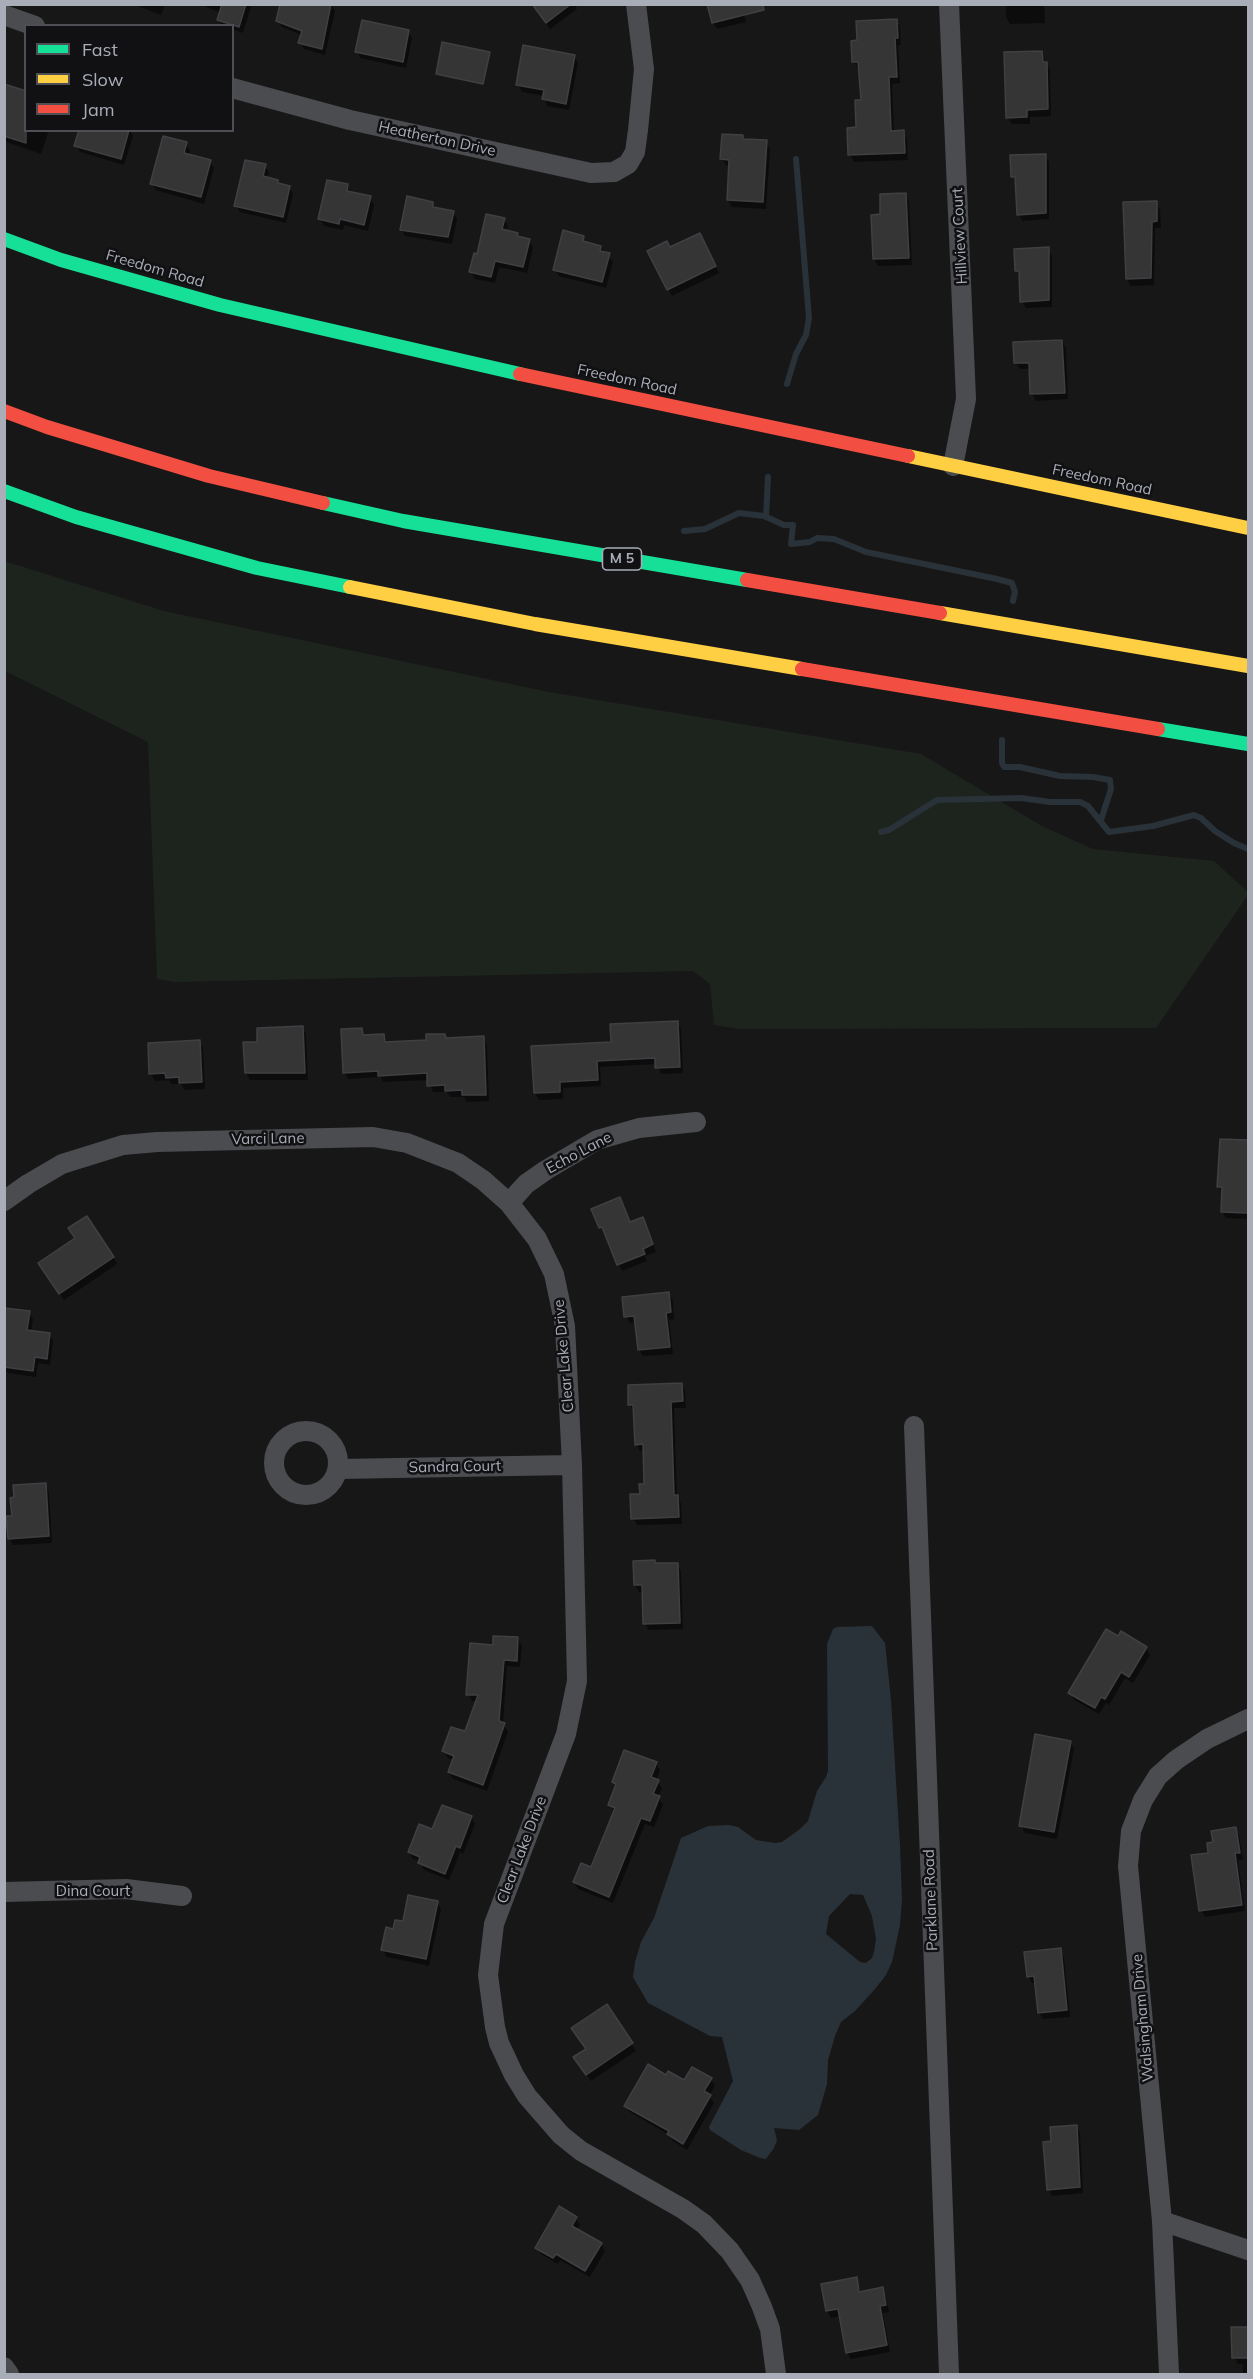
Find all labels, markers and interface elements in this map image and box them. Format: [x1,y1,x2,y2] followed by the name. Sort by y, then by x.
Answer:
[24,24,234,132] legend
[82,38,118,61] text: Fast
[82,68,123,91] text: Slow
[82,98,115,121] text: Jam
[377,118,497,160] street label: Heatherton Drive
[948,187,972,285] street label: Hillview Court
[104,246,206,292] street label: Freedom Road
[576,361,678,399] street label: Freedom Road
[1051,461,1153,499] street label: Freedom Road
[602,548,642,570] road number: M 5
[543,1128,615,1178] street label: Echo Lane
[231,1129,305,1149] street label: Varci Lane
[550,1299,578,1413] street label: Clear Lake Drive
[409,1457,501,1477] street label: Sandra Court
[493,1794,551,1906] street label: Clear Lake Drive
[920,1849,942,1951] street label: Parklane Road
[56,1882,130,1900] street label: Dina Court
[1128,1953,1158,2083] street label: Walsingham Drive

